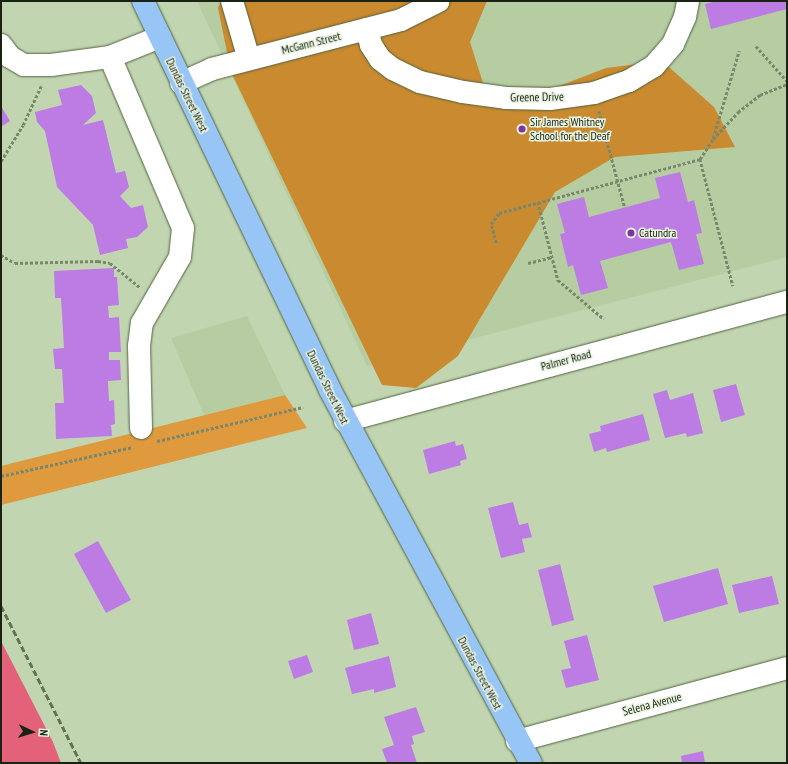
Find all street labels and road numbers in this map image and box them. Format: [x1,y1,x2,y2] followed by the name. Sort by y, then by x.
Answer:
[280,29,342,57] street label: McGann Street
[163,56,211,134] street label: Dundas Street West
[510,89,564,105] street label: Greene Drive
[539,346,593,374] street label: Palmer Road
[304,348,352,426] street label: Dundas Street West
[455,634,505,712] street label: Dundas Street West
[621,689,683,719] street label: Selena Avenue

